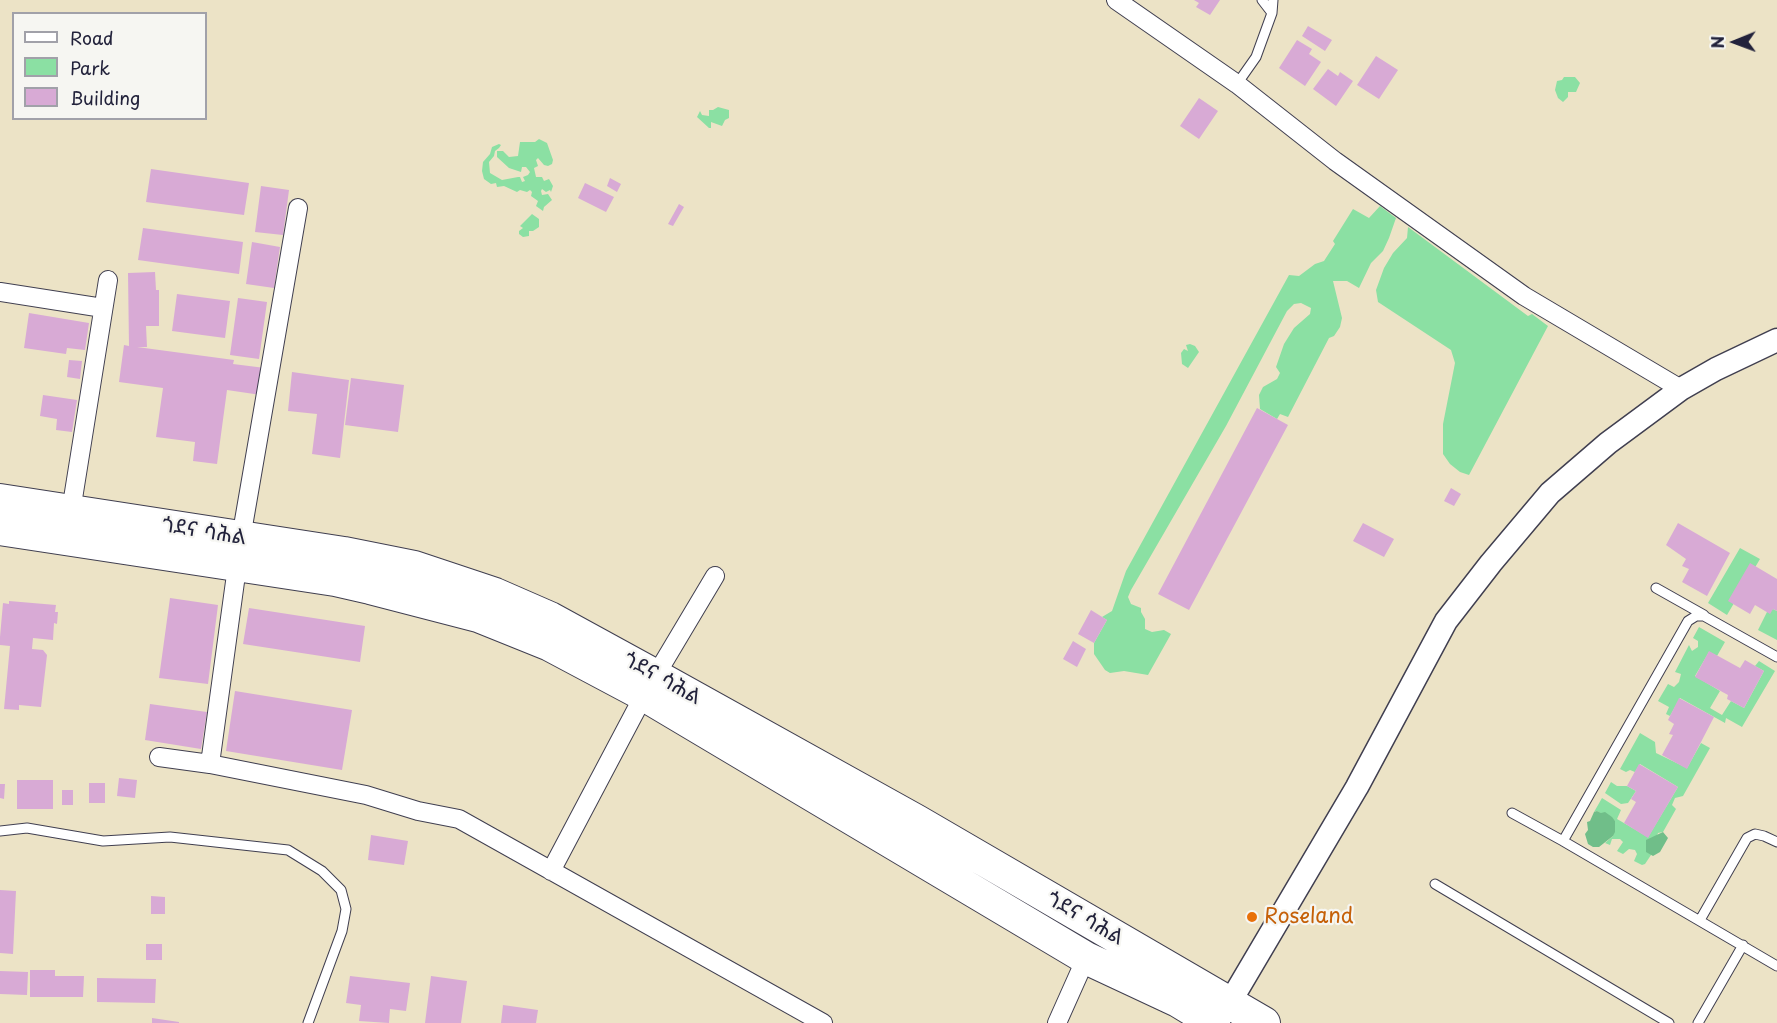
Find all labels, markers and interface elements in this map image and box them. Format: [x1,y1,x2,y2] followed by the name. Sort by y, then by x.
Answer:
[12,12,207,120] legend
[1705,12,1765,72] north arrow
[70,24,114,51] text: Road
[1705,36,1729,49] text: N
[70,54,110,81] text: Park
[70,84,140,111] text: Building
[160,513,248,551] street label: ጎደና ሳሕል
[619,647,705,711] street label: ጎደና ሳሕል
[1042,887,1128,951] street label: ጎደና ሳሕል
[1264,904,1354,930] place label: Roseland
[1245,910,1259,924] marker: Roseland

